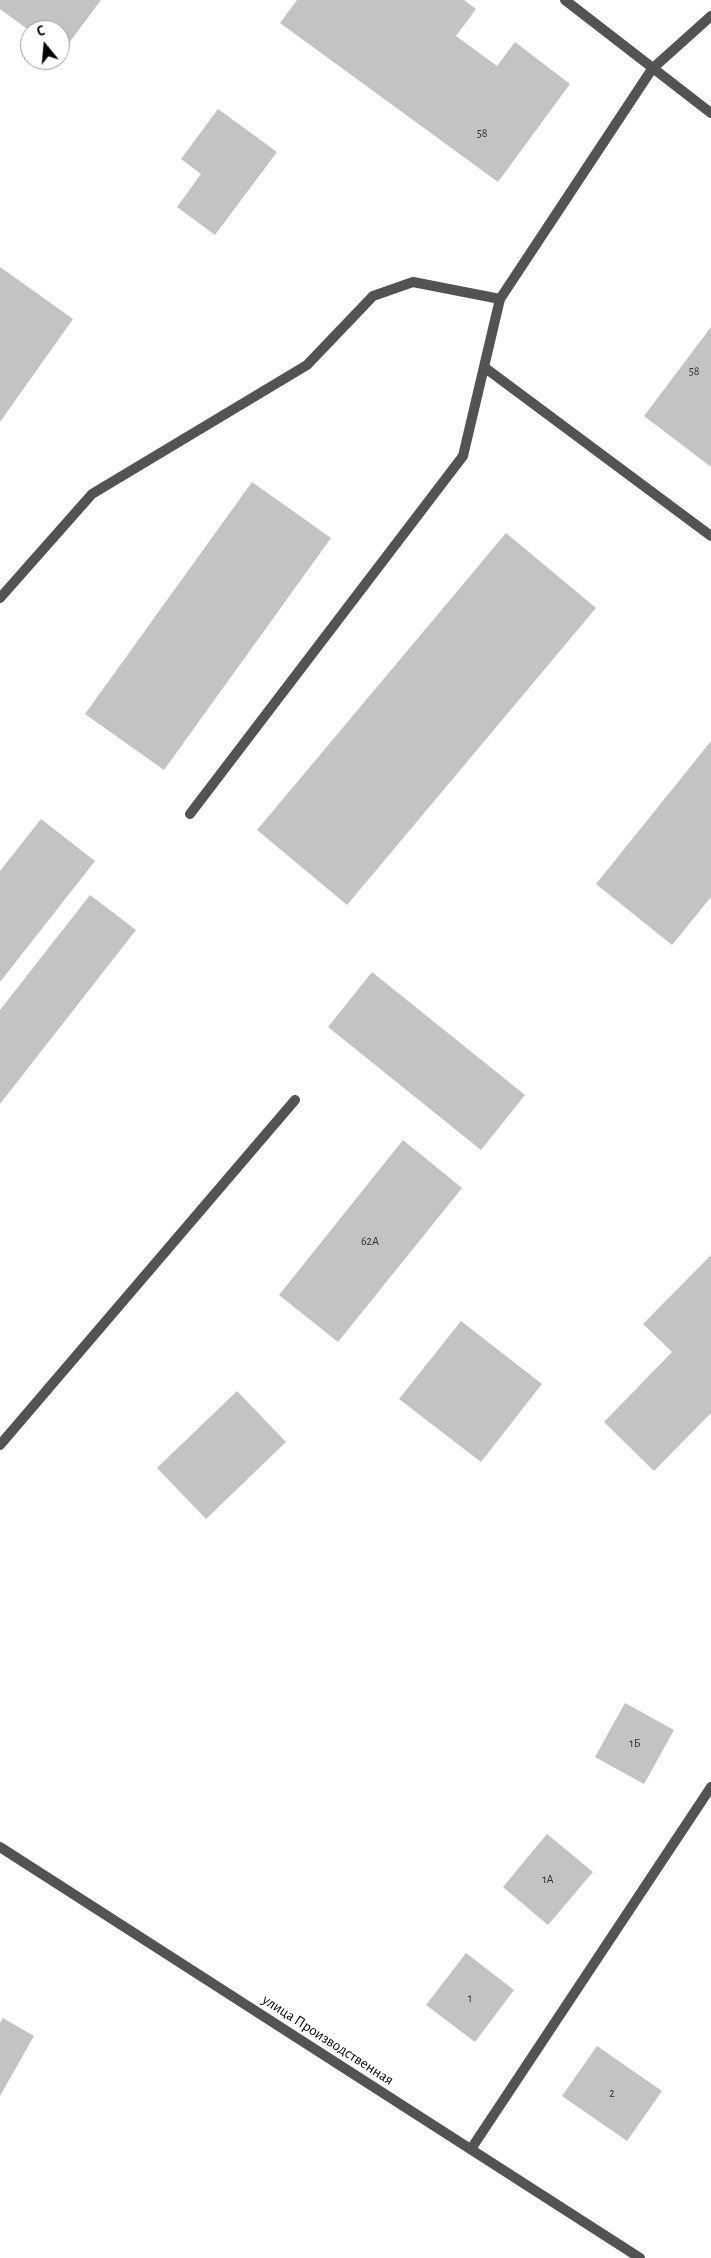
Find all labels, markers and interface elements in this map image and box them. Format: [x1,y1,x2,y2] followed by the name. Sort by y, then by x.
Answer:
[20,20,70,70] north arrow
[35,24,47,39] text: С
[477,126,487,140] house number: 58
[689,364,699,378] house number: 58
[361,1234,379,1248] house number: 62А
[630,1736,640,1750] house number: 1Б
[542,1872,554,1886] house number: 1А
[259,1991,397,2089] street label: улица Производственная
[468,1991,472,2005] house number: 1
[609,2086,615,2100] house number: 2

